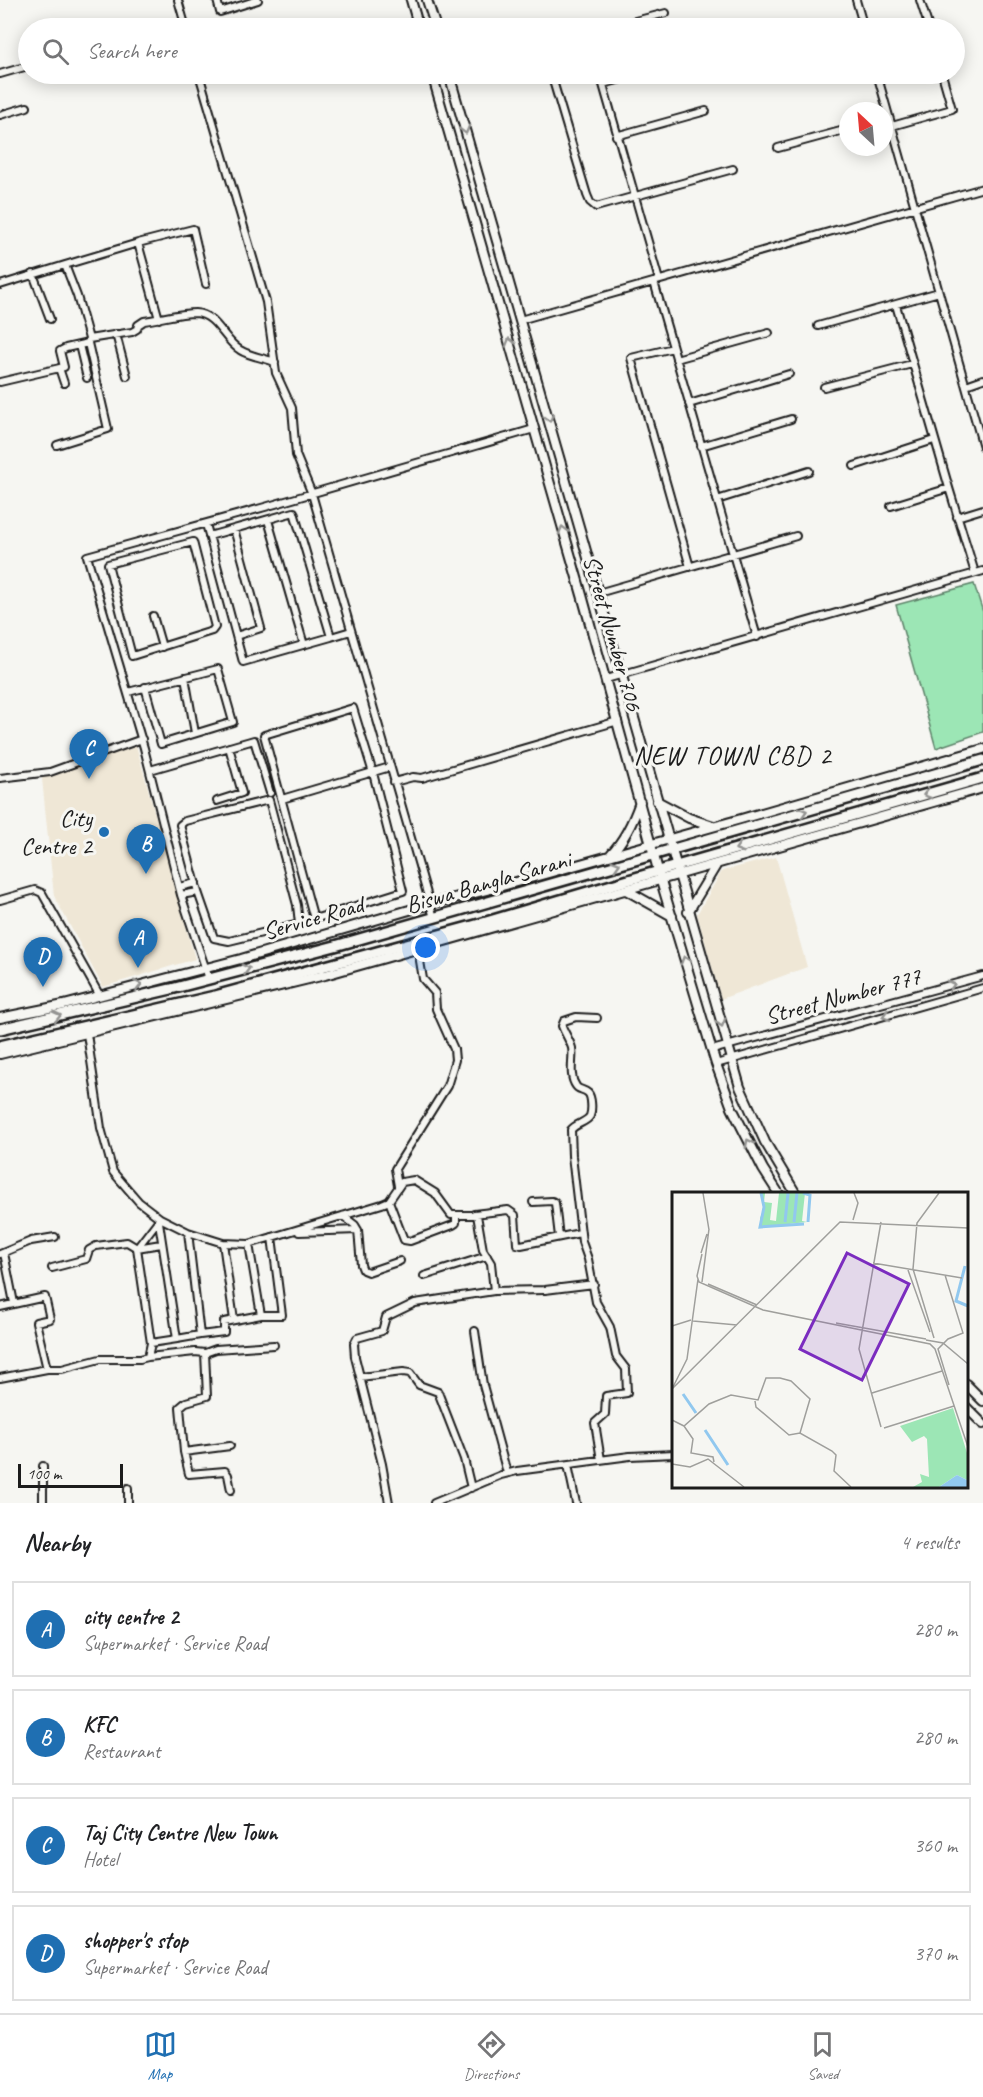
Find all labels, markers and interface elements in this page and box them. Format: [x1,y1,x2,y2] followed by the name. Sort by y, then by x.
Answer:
[18,18,965,84] search box
[39,35,72,68] icon: search
[87,37,177,65] text: Search here
[839,102,893,156] north arrow
[458,124,470,135] one-way arrow
[505,337,517,348] one-way arrow
[542,412,554,423] one-way arrow
[558,525,570,536] one-way arrow
[577,552,650,715] street label: Street Number 706
[70,730,109,779] pin: C
[634,739,833,772] district label: NEW TOWN CBD 2
[922,787,933,799] one-way arrow
[21,803,94,861] place label: City Centre 2
[798,806,808,819] one-way arrow
[126,824,166,874] pin: B
[97,825,111,839] marker: City Centre 2
[734,841,745,853] one-way arrow
[402,843,576,920] street label: Biswa Bangla Sarani
[610,860,621,872] one-way arrow
[259,888,370,947] street label: Service Road
[118,918,158,968] pin: A
[411,933,440,962] your location
[24,938,63,987] pin: D
[680,955,692,966] one-way arrow
[762,961,925,1031] street label: Street Number 777
[241,964,251,977] one-way arrow
[133,979,143,992] one-way arrow
[945,980,956,992] one-way arrow
[881,1008,891,1021] one-way arrow
[52,1011,62,1024] one-way arrow
[714,1017,726,1028] one-way arrow
[745,1139,756,1150] one-way arrow
[672,1192,968,1488] inset map
[18,1461,123,1488] scale bar
[27,1464,61,1484] text: 100 m
[24,1526,89,1559] text: Nearby
[900,1530,959,1555] text: 4 results
[83,1603,179,1631] text: city centre 2
[40,1617,51,1642] text: A
[914,1617,957,1642] text: 280 m
[83,1631,267,1656] text: Supermarket · Service Road
[83,1711,116,1739] text: KFC
[40,1725,51,1750] text: B
[914,1725,957,1750] text: 280 m
[83,1739,160,1764] text: Restaurant
[83,1819,277,1847] text: Taj City Centre New Town
[41,1833,50,1858] text: C
[914,1833,957,1858] text: 360 m
[83,1847,118,1872] text: Hotel
[83,1927,188,1955] text: shopper's stop
[40,1941,51,1966] text: D
[914,1941,957,1966] text: 370 m
[83,1955,267,1980] text: Supermarket · Service Road
[144,2028,177,2084] tab: Map
[464,2028,519,2084] tab: Directions
[806,2028,839,2084] tab: Saved

